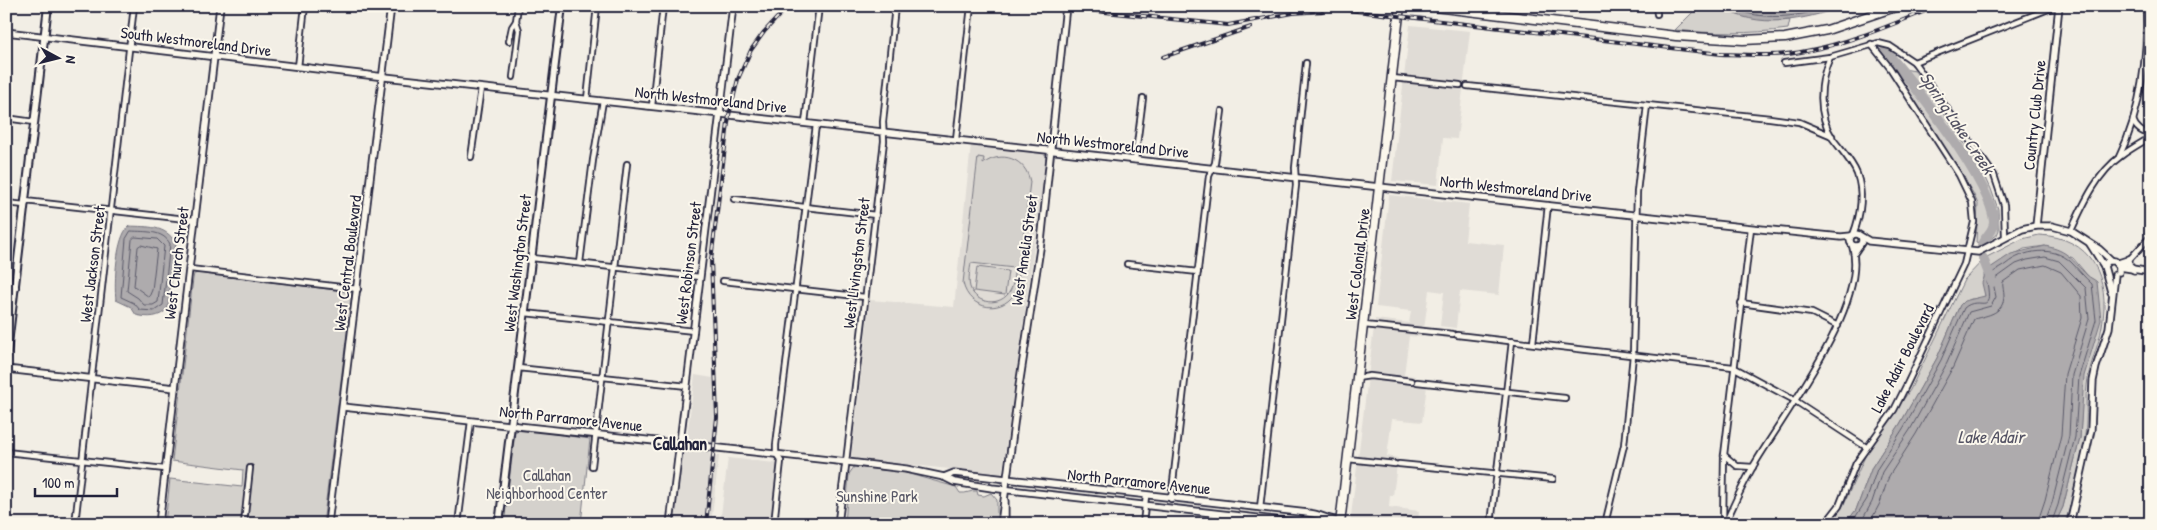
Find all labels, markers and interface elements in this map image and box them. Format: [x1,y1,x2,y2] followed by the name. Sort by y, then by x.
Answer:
[119,21,273,61] street label: South Westmoreland Drive
[32,32,82,82] north arrow
[61,55,81,65] text: N
[2017,58,2051,171] street label: Country Club Drive
[1914,67,2002,180] water label: Spring Lake Creek
[634,80,789,118] street label: North Westmoreland Drive
[1036,125,1191,163] street label: North Westmoreland Drive
[1439,169,1594,207] street label: North Westmoreland Drive
[498,192,536,333] street label: West Washington Street
[1005,193,1043,307] street label: West Amelia Street
[328,194,366,332] street label: West Central Boulevard
[837,196,875,330] street label: West Livingston Street
[670,200,707,326] street label: West Robinson Street
[74,204,110,324] street label: West Jackson Street
[158,205,194,321] street label: West Church Street
[1339,206,1375,321] street label: West Colonial Drive
[1865,300,1939,416] street label: Lake Adair Boulevard
[498,400,644,437] street label: North Parramore Avenue
[1958,424,2026,449] water label: Lake Adair
[653,431,707,456] district label: Callahan
[1066,463,1212,500] street label: North Parramore Avenue
[486,464,608,504] park label: Callahan Neighborhood Center
[35,465,118,497] scale bar
[42,472,75,493] text: 100 m
[836,485,918,507] park label: Sunshine Park

